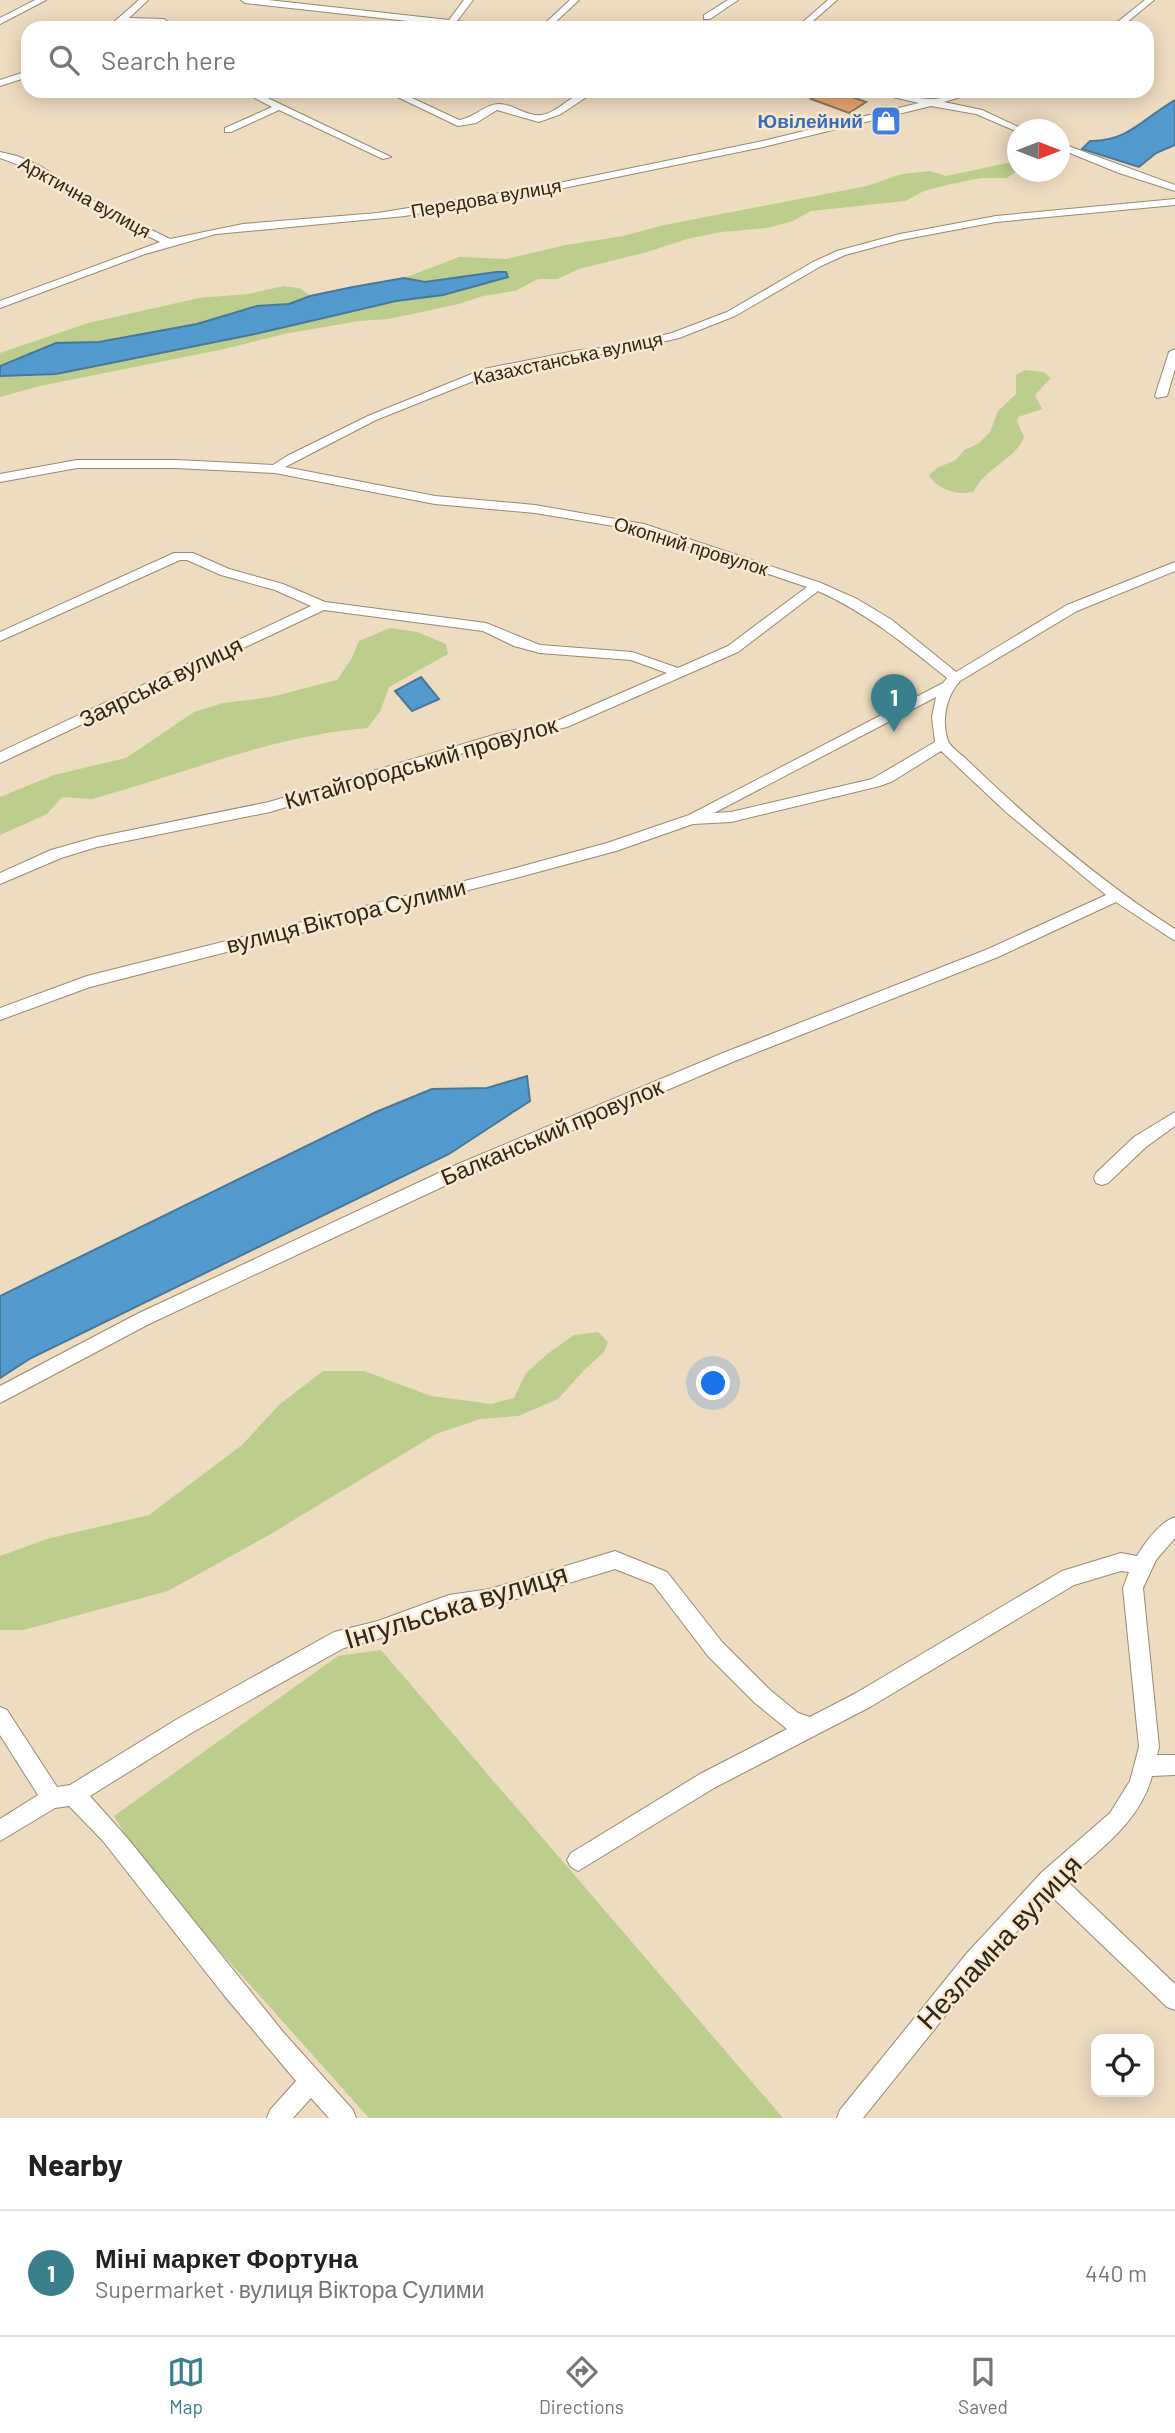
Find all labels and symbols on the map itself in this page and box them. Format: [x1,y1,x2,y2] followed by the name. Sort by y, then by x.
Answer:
[869,104,903,138] shop icon: Ювілейний
[758,109,863,132] place label: Ювілейний
[1007,119,1070,182] north arrow
[15,151,155,242] street label: Арктична вулиця
[409,173,563,222] street label: Передова вулиця
[471,326,665,389] street label: Казахстанська вулиця
[611,511,772,580] street label: Окопний провулок
[74,630,247,733] street label: Заярська вулиця
[871,674,917,732] pin: 1
[281,709,561,814] street label: Китайгородський провулок
[223,872,468,958] street label: вулиця Віктора Сулими
[436,1071,668,1191] street label: Балканський провулок
[696,1366,730,1400] your location
[340,1555,571,1655] street label: Інгульська вулиця
[909,1847,1088,2036] street label: Незламна вулиця

